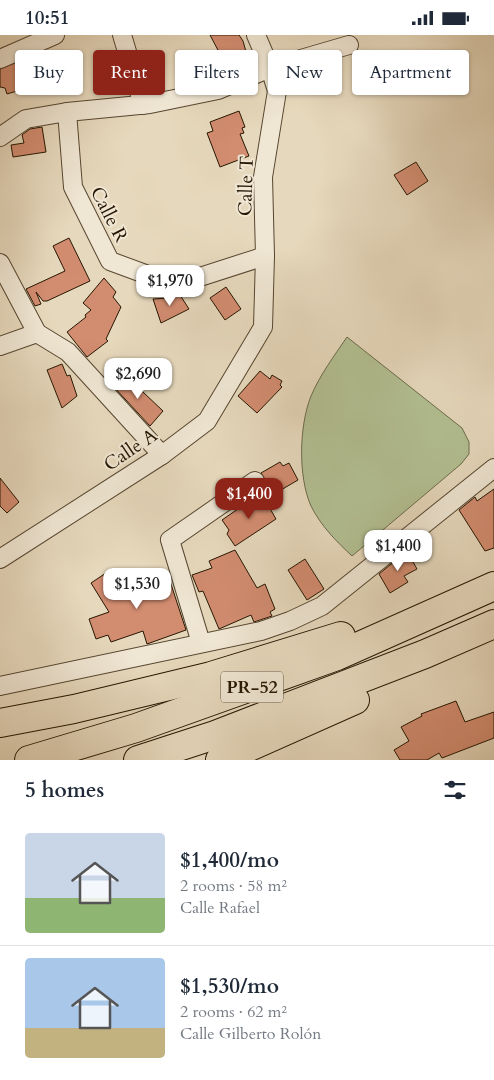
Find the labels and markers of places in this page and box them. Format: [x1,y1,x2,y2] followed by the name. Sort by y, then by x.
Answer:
[129,265,211,307] pin: $1,970
[97,357,179,400] pin: $2,690
[208,477,290,520] pin: $1,400
[357,529,439,572] pin: $1,400
[96,567,178,610] pin: $1,530

